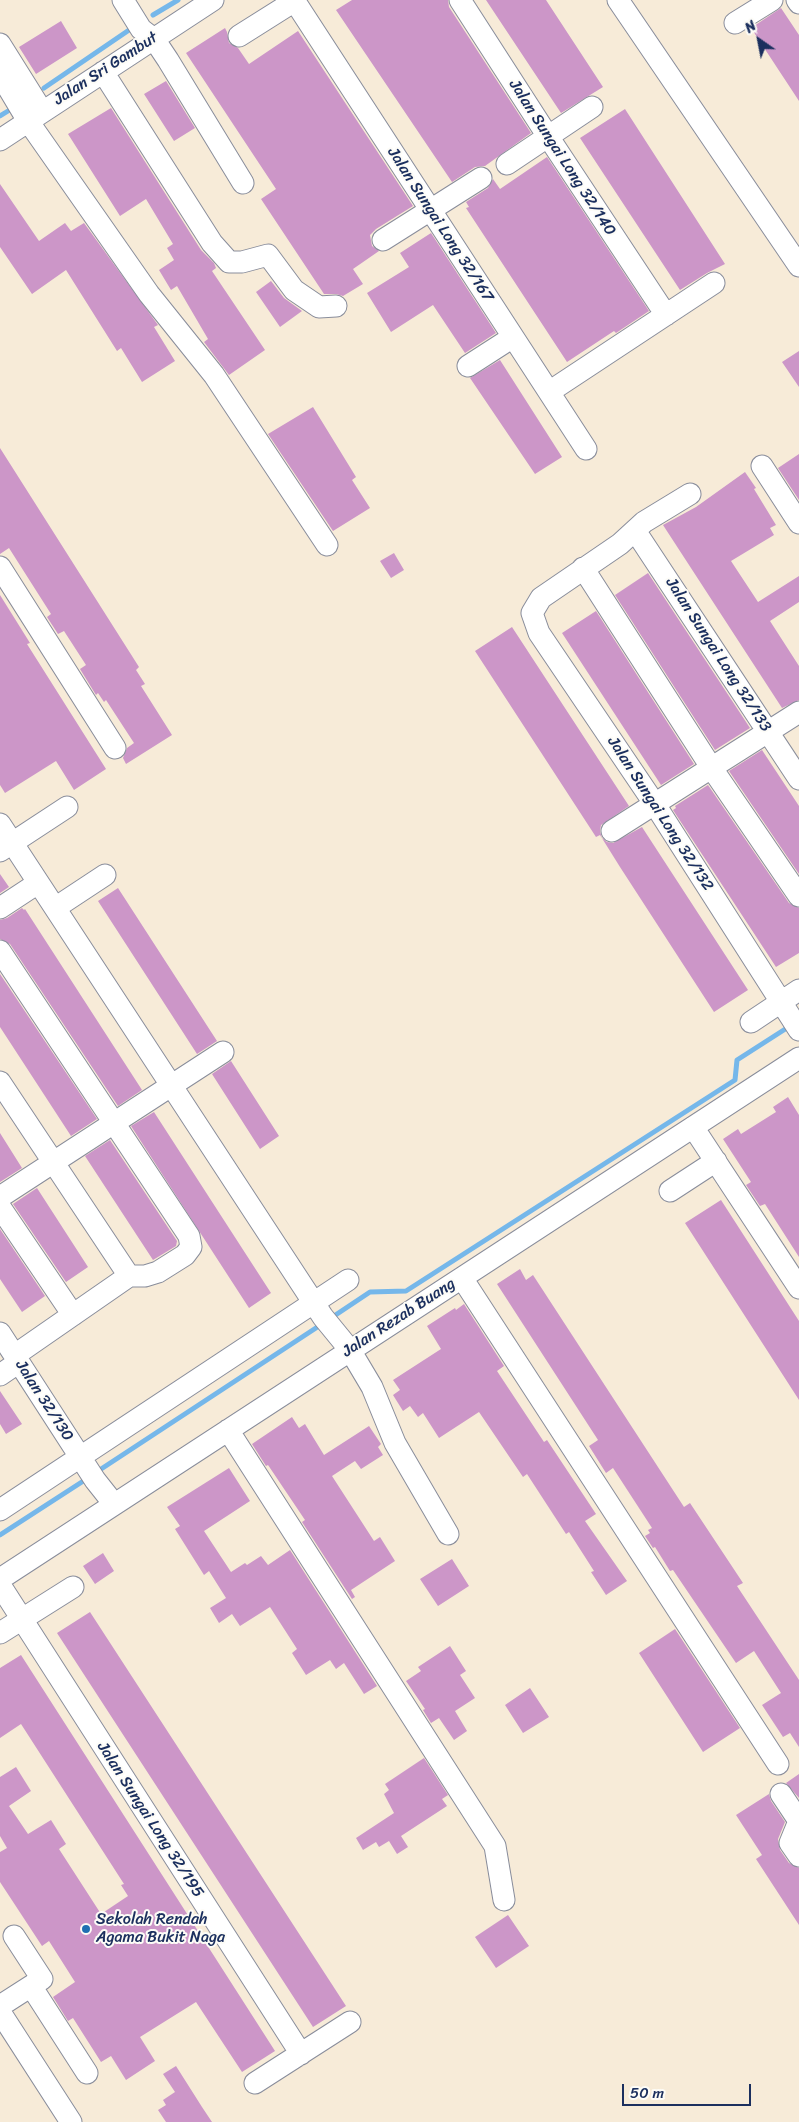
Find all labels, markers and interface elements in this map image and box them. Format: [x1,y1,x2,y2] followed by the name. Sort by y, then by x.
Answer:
[740,14,761,40] text: N
[734,15,784,65] north arrow
[50,28,162,110] street label: Jalan Sri Gambut
[504,76,620,240] street label: Jalan Sungai Long 32/140
[383,144,497,306] street label: Jalan Sungai Long 32/167
[661,574,775,736] street label: Jalan Sungai Long 32/133
[603,733,717,895] street label: Jalan Sungai Long 32/132
[339,1274,459,1362] street label: Jalan Rezab Buang
[11,1357,77,1445] street label: Jalan 32/130
[92,1739,208,1901] street label: Jalan Sungai Long 32/195
[96,1910,225,1948] place label: Sekolah Rendah Agama Bukit Naga
[80,1923,92,1935] marker: Sekolah Rendah Agama Bukit Naga
[624,2074,753,2106] scale bar
[630,2080,664,2106] text: 50 m

